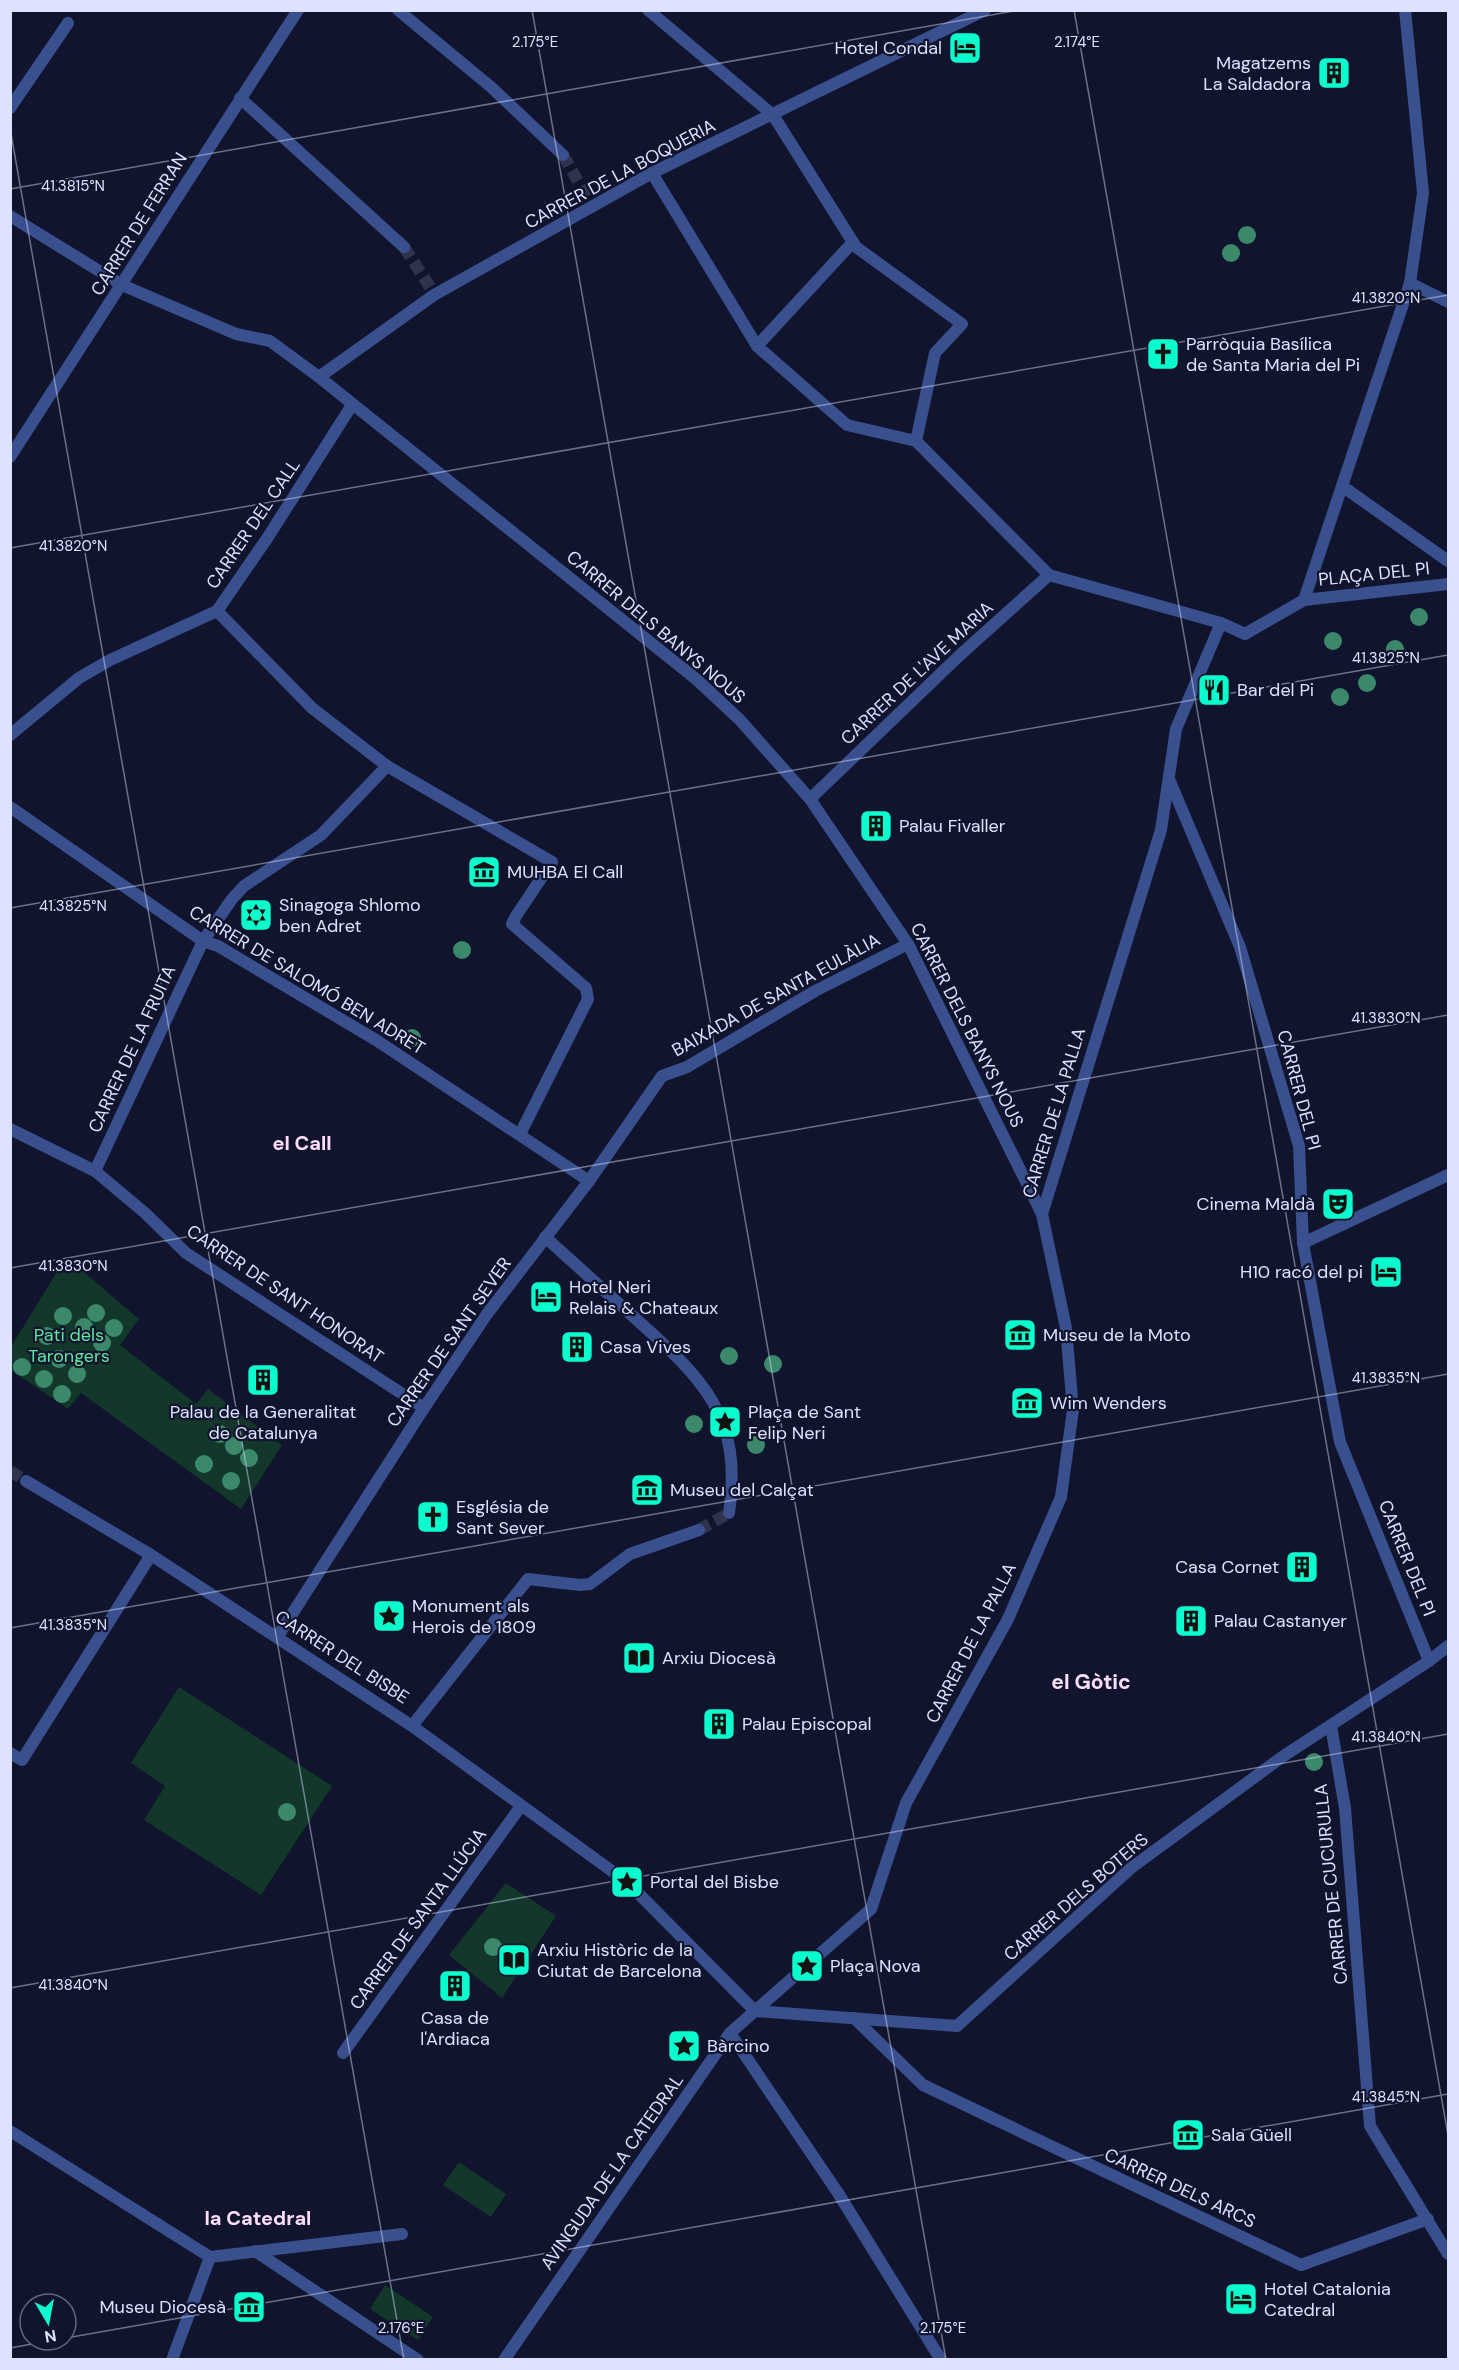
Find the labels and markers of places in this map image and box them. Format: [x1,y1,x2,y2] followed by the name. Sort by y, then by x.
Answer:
[947,30,983,66] hotel icon: Hotel Condal
[835,36,942,60] place label: Hotel Condal
[1203,51,1311,96] place label: Magatzems La Saldadora
[1316,55,1352,91] building icon: Magatzems La Saldadora
[1186,332,1360,377] place label: Parròquia Basílica de Santa Maria del Pi
[1145,336,1181,372] church icon: Parròquia Basílica de Santa Maria del Pi
[1196,672,1232,708] restaurant icon: Bar del Pi
[1237,678,1314,702] place label: Bar del Pi
[858,808,894,844] building icon: Palau Fivaller
[899,814,1006,838] place label: Palau Fivaller
[466,854,502,890] museum icon: MUHBA El Call
[507,860,623,884] place label: MUHBA El Call
[279,893,421,938] place label: Sinagoga Shlomo ben Adret
[238,897,274,933] synagogue icon: Sinagoga Shlomo ben Adret
[1320,1186,1356,1222] theatre icon: Cinema Maldà
[1197,1192,1315,1216] place label: Cinema Maldà
[1368,1254,1404,1290] hotel icon: H10 racó del pi
[1240,1260,1363,1284] place label: H10 racó del pi
[569,1275,718,1320] place label: Hotel Neri Relais & Chateaux
[528,1279,564,1315] hotel icon: Hotel Neri Relais & Chateaux
[1002,1317,1038,1353] museum icon: Museu de la Moto
[1043,1323,1191,1347] place label: Museu de la Moto
[559,1329,595,1365] building icon: Casa Vives
[600,1335,691,1359] place label: Casa Vives
[245,1362,281,1398] building icon: Palau de la Generalitat de Catalunya
[1009,1385,1045,1421] museum icon: Wim Wenders
[1050,1391,1167,1415] place label: Wim Wenders
[170,1400,356,1445] place label: Palau de la Generalitat de Catalunya
[748,1400,861,1445] place label: Plaça de Sant Felip Neri
[707,1404,743,1440] place icon: Plaça de Sant Felip Neri
[629,1472,665,1508] museum icon: Museu del Calçat
[670,1478,814,1502] place label: Museu del Calçat
[456,1495,549,1540] place label: Església de Sant Sever
[415,1499,451,1535] church icon: Església de Sant Sever
[1284,1549,1320,1585] building icon: Casa Cornet
[1175,1555,1279,1579] place label: Casa Cornet
[412,1594,536,1639] place label: Monument als Herois de 1809
[371,1598,407,1634] place icon: Monument als Herois de 1809
[1173,1603,1209,1639] building icon: Palau Castanyer
[1214,1609,1347,1633] place label: Palau Castanyer
[621,1640,657,1676] library icon: Arxiu Diocesà
[662,1646,776,1670] place label: Arxiu Diocesà
[701,1706,737,1742] building icon: Palau Episcopal
[742,1712,872,1736] place label: Palau Episcopal
[609,1864,645,1900] place icon: Portal del Bisbe
[650,1870,779,1894] place label: Portal del Bisbe
[537,1938,702,1983] place label: Arxiu Històric de la Ciutat de Barcelona
[496,1942,532,1978] library icon: Arxiu Històric de la Ciutat de Barcelona
[789,1948,825,1984] place icon: Plaça Nova
[830,1954,921,1978] place label: Plaça Nova
[437,1968,473,2004] building icon: Casa de l'Ardiaca
[420,2006,490,2051] place label: Casa de l'Ardiaca
[666,2028,702,2064] place icon: Bàrcino
[707,2034,770,2058] place label: Bàrcino
[1170,2117,1206,2153] museum icon: Sala Güell
[1211,2123,1292,2147] place label: Sala Güell
[1264,2277,1391,2322] place label: Hotel Catalonia Catedral
[1223,2281,1259,2317] hotel icon: Hotel Catalonia Catedral
[231,2289,267,2325] museum icon: Museu Diocesà
[99,2295,226,2319] place label: Museu Diocesà

